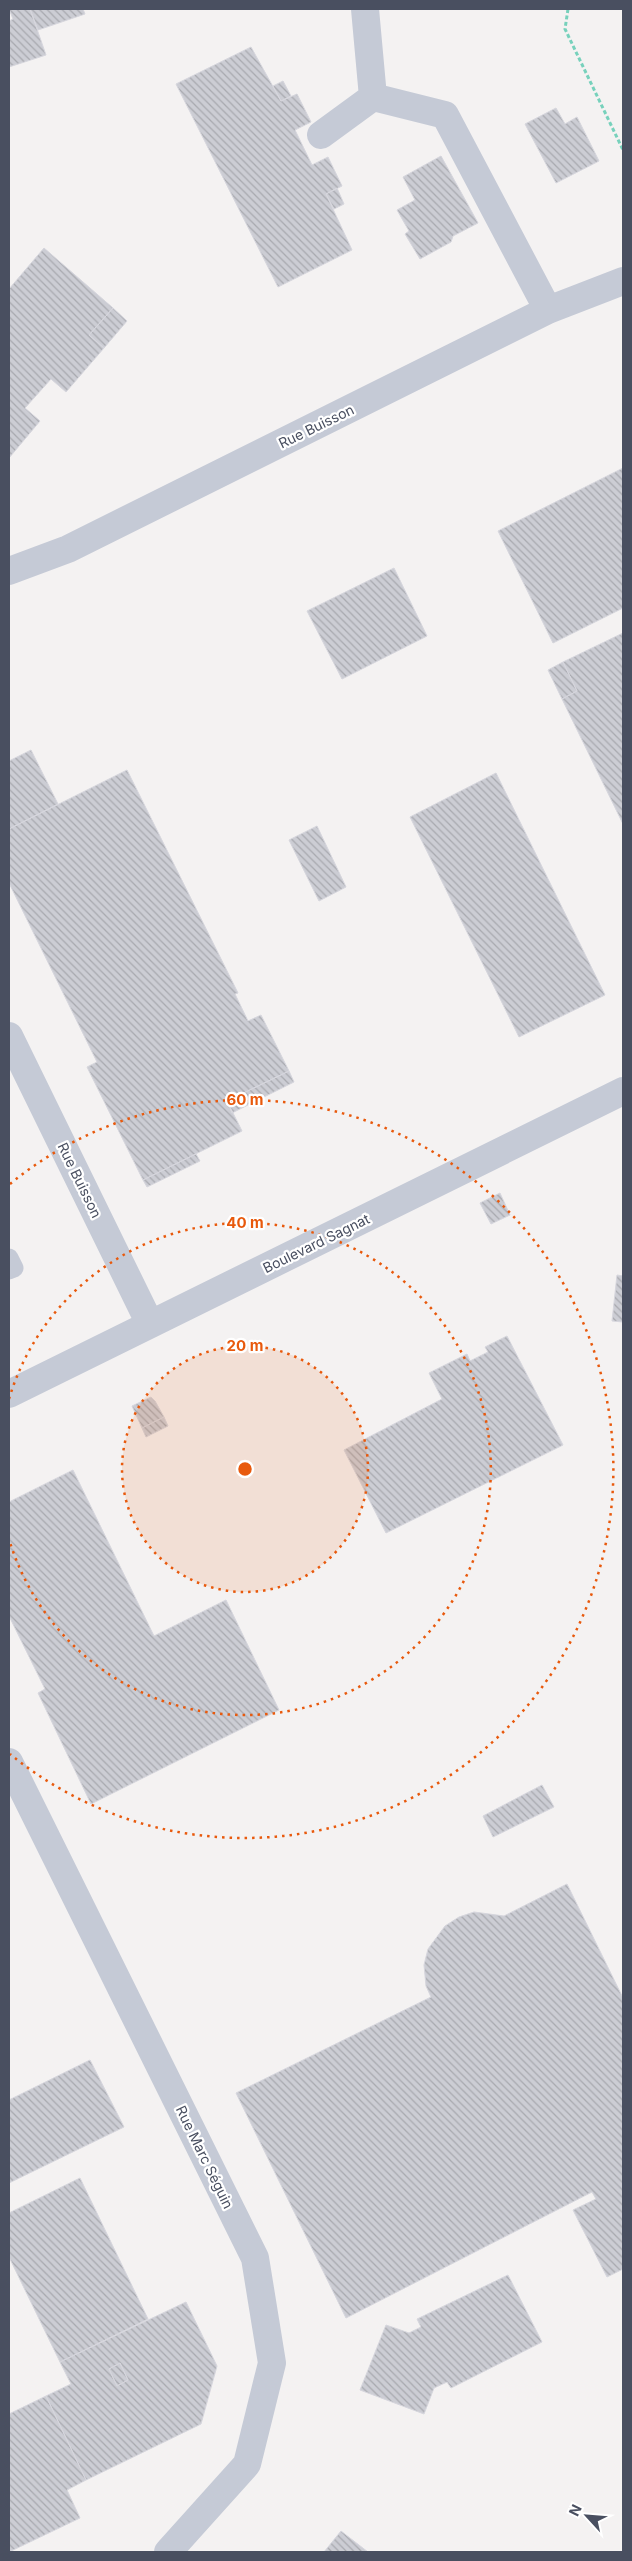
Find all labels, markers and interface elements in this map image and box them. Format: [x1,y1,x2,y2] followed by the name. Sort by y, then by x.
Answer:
[276,400,356,452] street label: Rue Buisson
[226,1090,264,1109] text: 60 m
[54,1140,106,1220] street label: Rue Buisson
[260,1210,372,1276] street label: Boulevard Sagnat
[226,1213,264,1232] text: 40 m
[227,1336,263,1355] text: 20 m
[236,1460,254,1478] centre of rings
[173,2103,237,2211] street label: Rue Marc Séguin
[562,2491,612,2541] north arrow
[565,2502,585,2519] text: N

